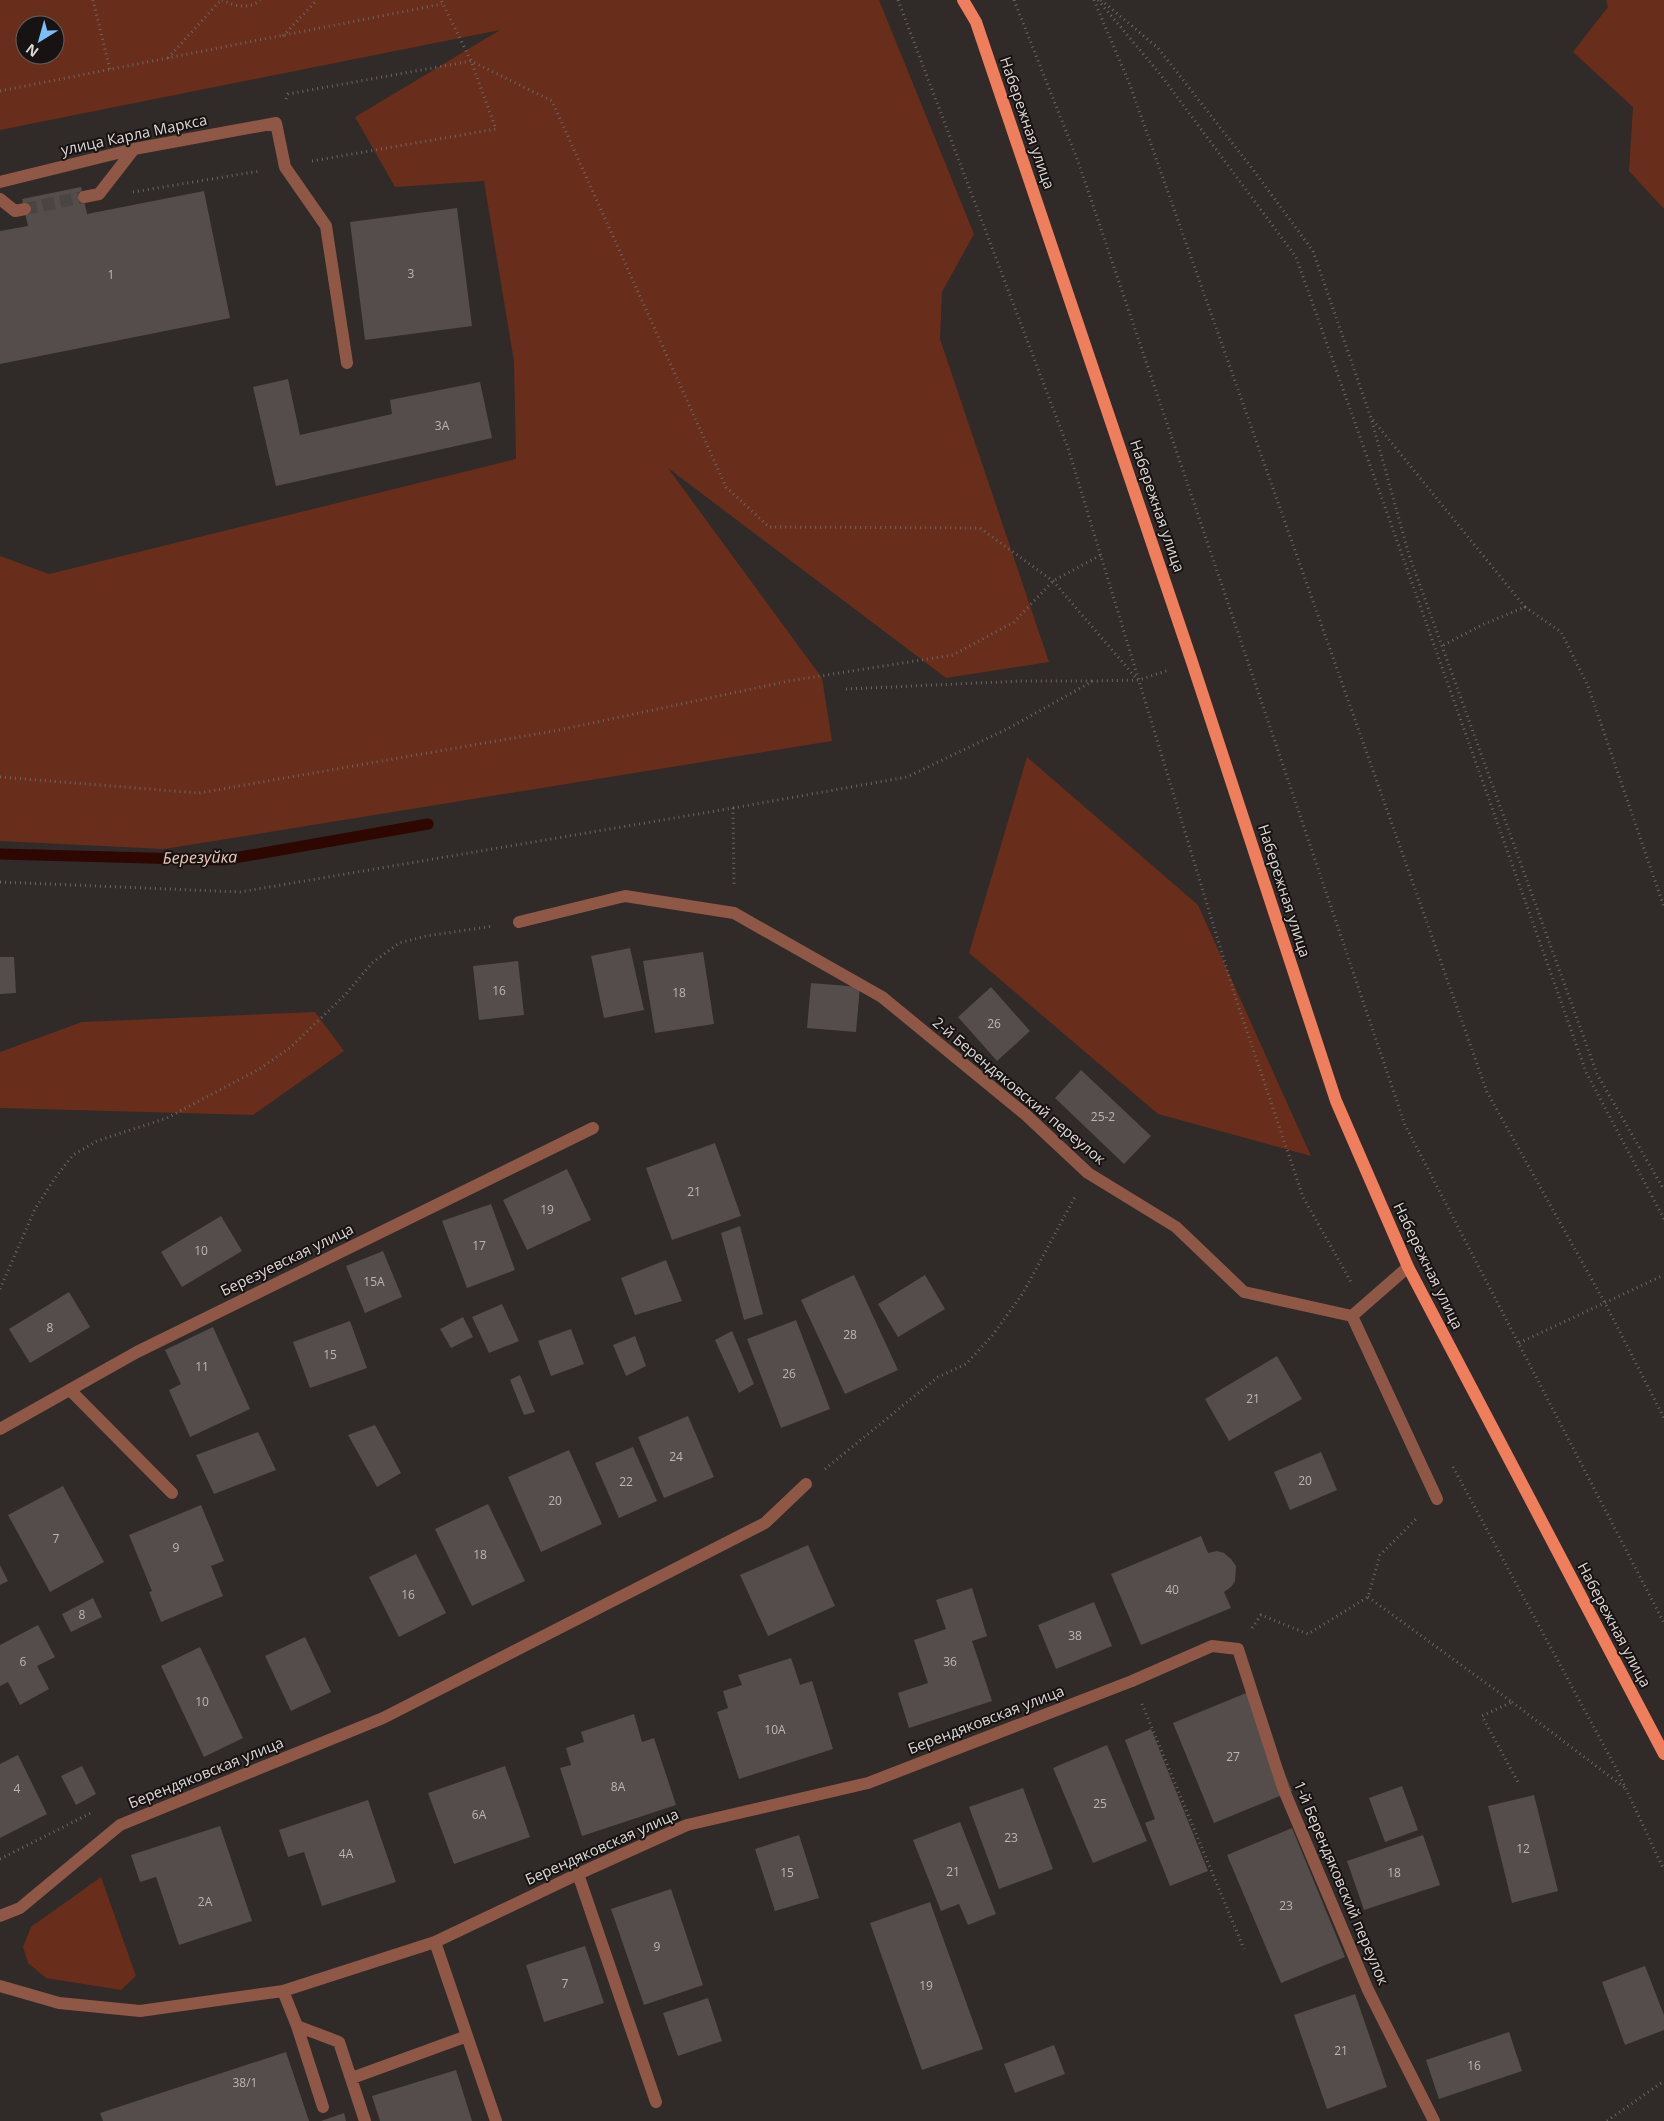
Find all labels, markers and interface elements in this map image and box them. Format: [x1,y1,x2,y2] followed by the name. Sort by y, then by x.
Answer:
[15,15,65,65] north arrow
[22,40,42,62] text: N
[996,54,1060,192] street label: Набережная улица
[59,109,209,159] street label: улица Карла Маркса
[408,265,415,282] house number: 3
[108,266,114,283] house number: 1
[435,417,450,434] house number: 3А
[1126,437,1190,575] street label: Набережная улица
[1254,822,1316,960] street label: Набережная улица
[163,845,237,869] water label: Березуйка
[492,982,506,999] house number: 16
[672,984,686,1001] house number: 18
[929,1012,1110,1169] street label: 2-й Берендяковский переулок
[987,1015,1001,1032] house number: 26
[1091,1108,1115,1125] house number: 25-2
[687,1183,701,1200] house number: 21
[1389,1199,1468,1332] street label: Набережная улица
[540,1201,554,1218] house number: 19
[217,1218,356,1300] street label: Березуевская улица
[472,1237,486,1254] house number: 17
[194,1242,208,1259] house number: 10
[363,1273,385,1290] house number: 15А
[47,1319,54,1336] house number: 8
[843,1326,857,1343] house number: 28
[323,1346,337,1363] house number: 15
[195,1358,209,1375] house number: 11
[782,1365,796,1382] house number: 26
[1246,1390,1260,1407] house number: 21
[669,1448,683,1465] house number: 24
[1298,1472,1312,1489] house number: 20
[619,1473,633,1490] house number: 22
[548,1492,562,1509] house number: 20
[53,1530,60,1547] house number: 7
[173,1539,180,1556] house number: 9
[473,1546,487,1563] house number: 18
[1573,1559,1656,1690] street label: Набережная улица
[1165,1581,1179,1598] house number: 40
[401,1586,415,1603] house number: 16
[79,1606,86,1623] house number: 8
[1068,1627,1082,1644] house number: 38
[20,1653,27,1670] house number: 6
[943,1653,957,1670] house number: 36
[905,1680,1067,1758] street label: Берендяковская улица
[195,1693,209,1710] house number: 10
[764,1721,786,1738] house number: 10А
[125,1732,286,1812] street label: Берендяковская улица
[1226,1748,1240,1765] house number: 27
[1290,1777,1394,1988] street label: 1-й Берендяковский переулок
[611,1778,626,1795] house number: 8А
[14,1780,21,1797] house number: 4
[1093,1795,1107,1812] house number: 25
[522,1803,681,1889] street label: Берендяковская улица
[472,1806,487,1823] house number: 6А
[1004,1829,1018,1846] house number: 23
[1516,1840,1530,1857] house number: 12
[339,1845,354,1862] house number: 4А
[946,1863,960,1880] house number: 21
[780,1864,794,1881] house number: 15
[1387,1864,1401,1881] house number: 18
[198,1893,213,1910] house number: 2А
[1279,1897,1293,1914] house number: 23
[654,1938,661,1955] house number: 9
[562,1975,569,1992] house number: 7
[919,1977,933,1994] house number: 19
[1334,2042,1348,2059] house number: 21
[1467,2057,1481,2074] house number: 16
[233,2074,257,2091] house number: 38/1

